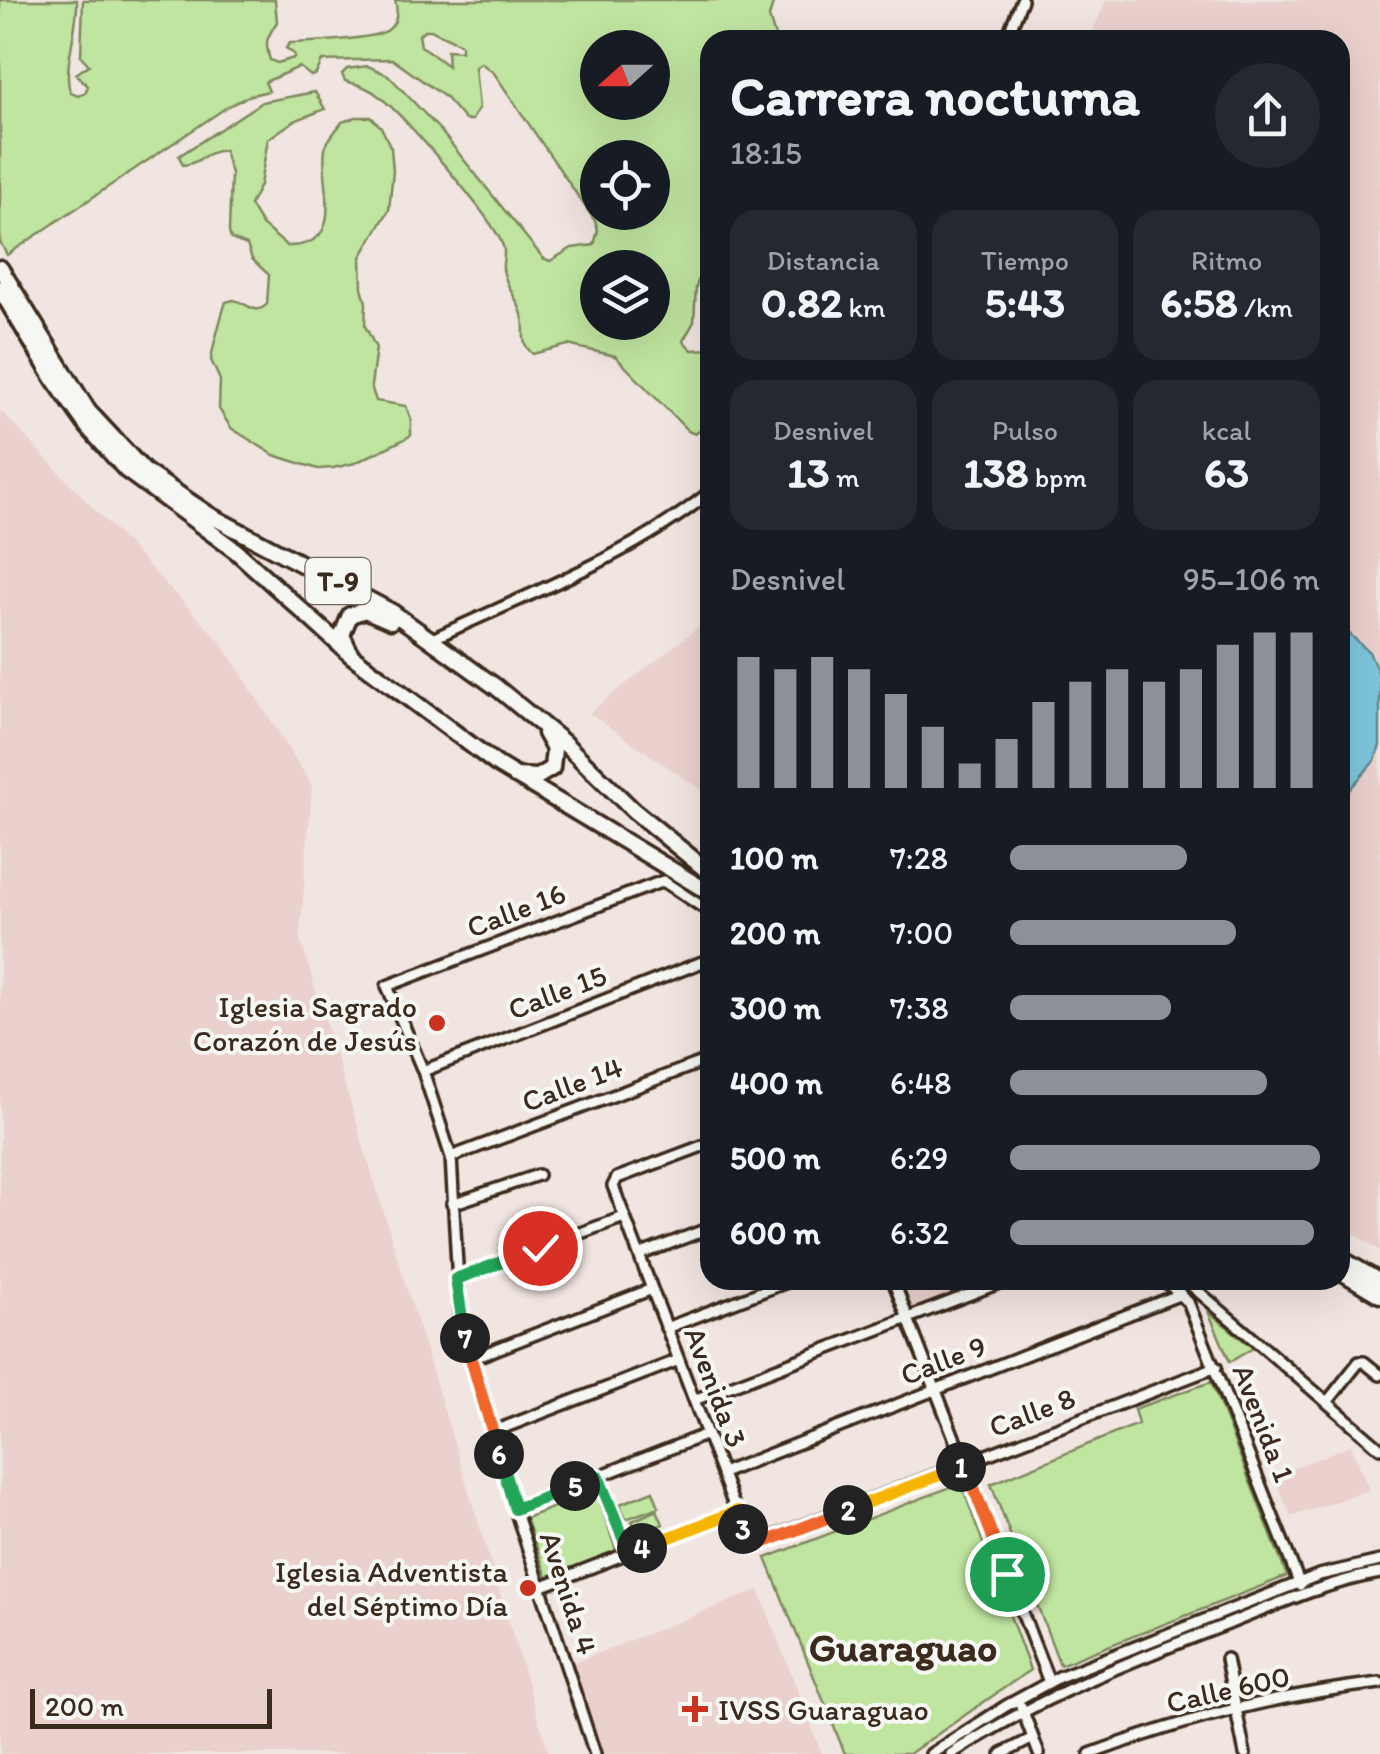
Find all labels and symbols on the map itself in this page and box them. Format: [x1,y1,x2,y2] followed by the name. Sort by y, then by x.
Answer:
[580,30,670,120] north arrow
[306,558,370,604] road number: T-9
[461,874,571,946] street label: Calle 16
[502,956,612,1028] street label: Calle 15
[193,988,417,1059] place label: Iglesia Sagrado Corazón de Jesús
[426,1012,448,1034] marker: Iglesia Sagrado Corazón de Jesús
[516,1048,628,1120] street label: Calle 14
[498,1206,583,1291] pin
[440,1313,490,1363] pin: 7
[676,1322,756,1452] street label: Avenida 3
[895,1327,991,1393] street label: Calle 9
[1225,1359,1303,1487] street label: Avenida 1
[984,1379,1080,1445] street label: Calle 8
[474,1429,524,1479] pin: 6
[936,1442,986,1492] pin: 1
[550,1461,600,1511] pin: 5
[823,1485,873,1535] pin: 2
[718,1504,768,1554] pin: 3
[617,1523,667,1573] pin: 4
[532,1527,606,1659] street label: Avenida 4
[965,1532,1050,1617] pin
[275,1553,508,1624] place label: Iglesia Adventista del Séptimo Día
[517,1577,539,1599] marker: Iglesia Adventista del Séptimo Día
[809,1623,997,1671] district label: Guaraguao
[1163,1657,1293,1721] street label: Calle 600
[30,1684,272,1728] scale bar
[718,1691,929,1728] place label: IVSS Guaraguao
[682,1696,708,1722] marker: IVSS Guaraguao

